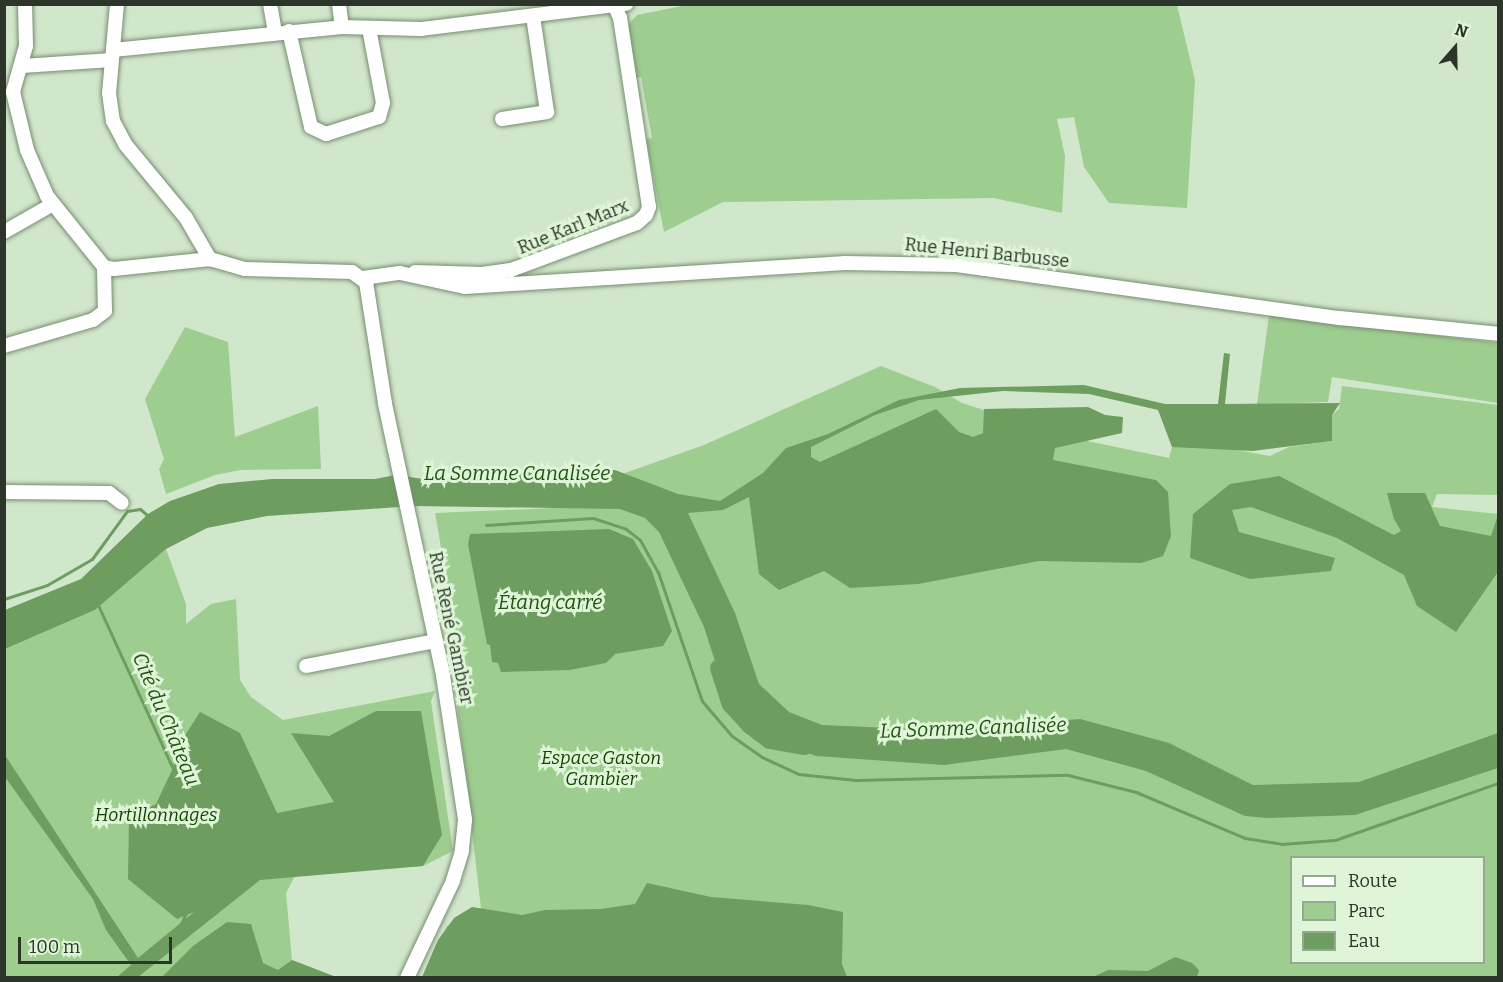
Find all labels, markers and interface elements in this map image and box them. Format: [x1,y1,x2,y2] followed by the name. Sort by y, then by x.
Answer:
[1425,18,1485,78] north arrow
[1452,20,1470,42] text: N
[514,195,632,259] street label: Rue Karl Marx
[904,234,1070,272] street label: Rue Henri Barbusse
[424,461,610,485] water label: La Somme Canalisée
[424,549,478,707] street label: Rue René Gambier
[498,590,602,614] water label: Étang carré
[127,649,205,789] water label: Cité du Château
[879,713,1067,743] water label: La Somme Canalisée
[541,748,661,790] park label: Espace Gaston Gambier
[95,804,217,826] park label: Hortillonnages
[1290,856,1485,964] legend
[1348,870,1397,892] text: Route
[1348,900,1385,922] text: Parc
[21,925,176,963] scale bar
[1348,930,1380,952] text: Eau
[29,936,80,958] text: 100 m

